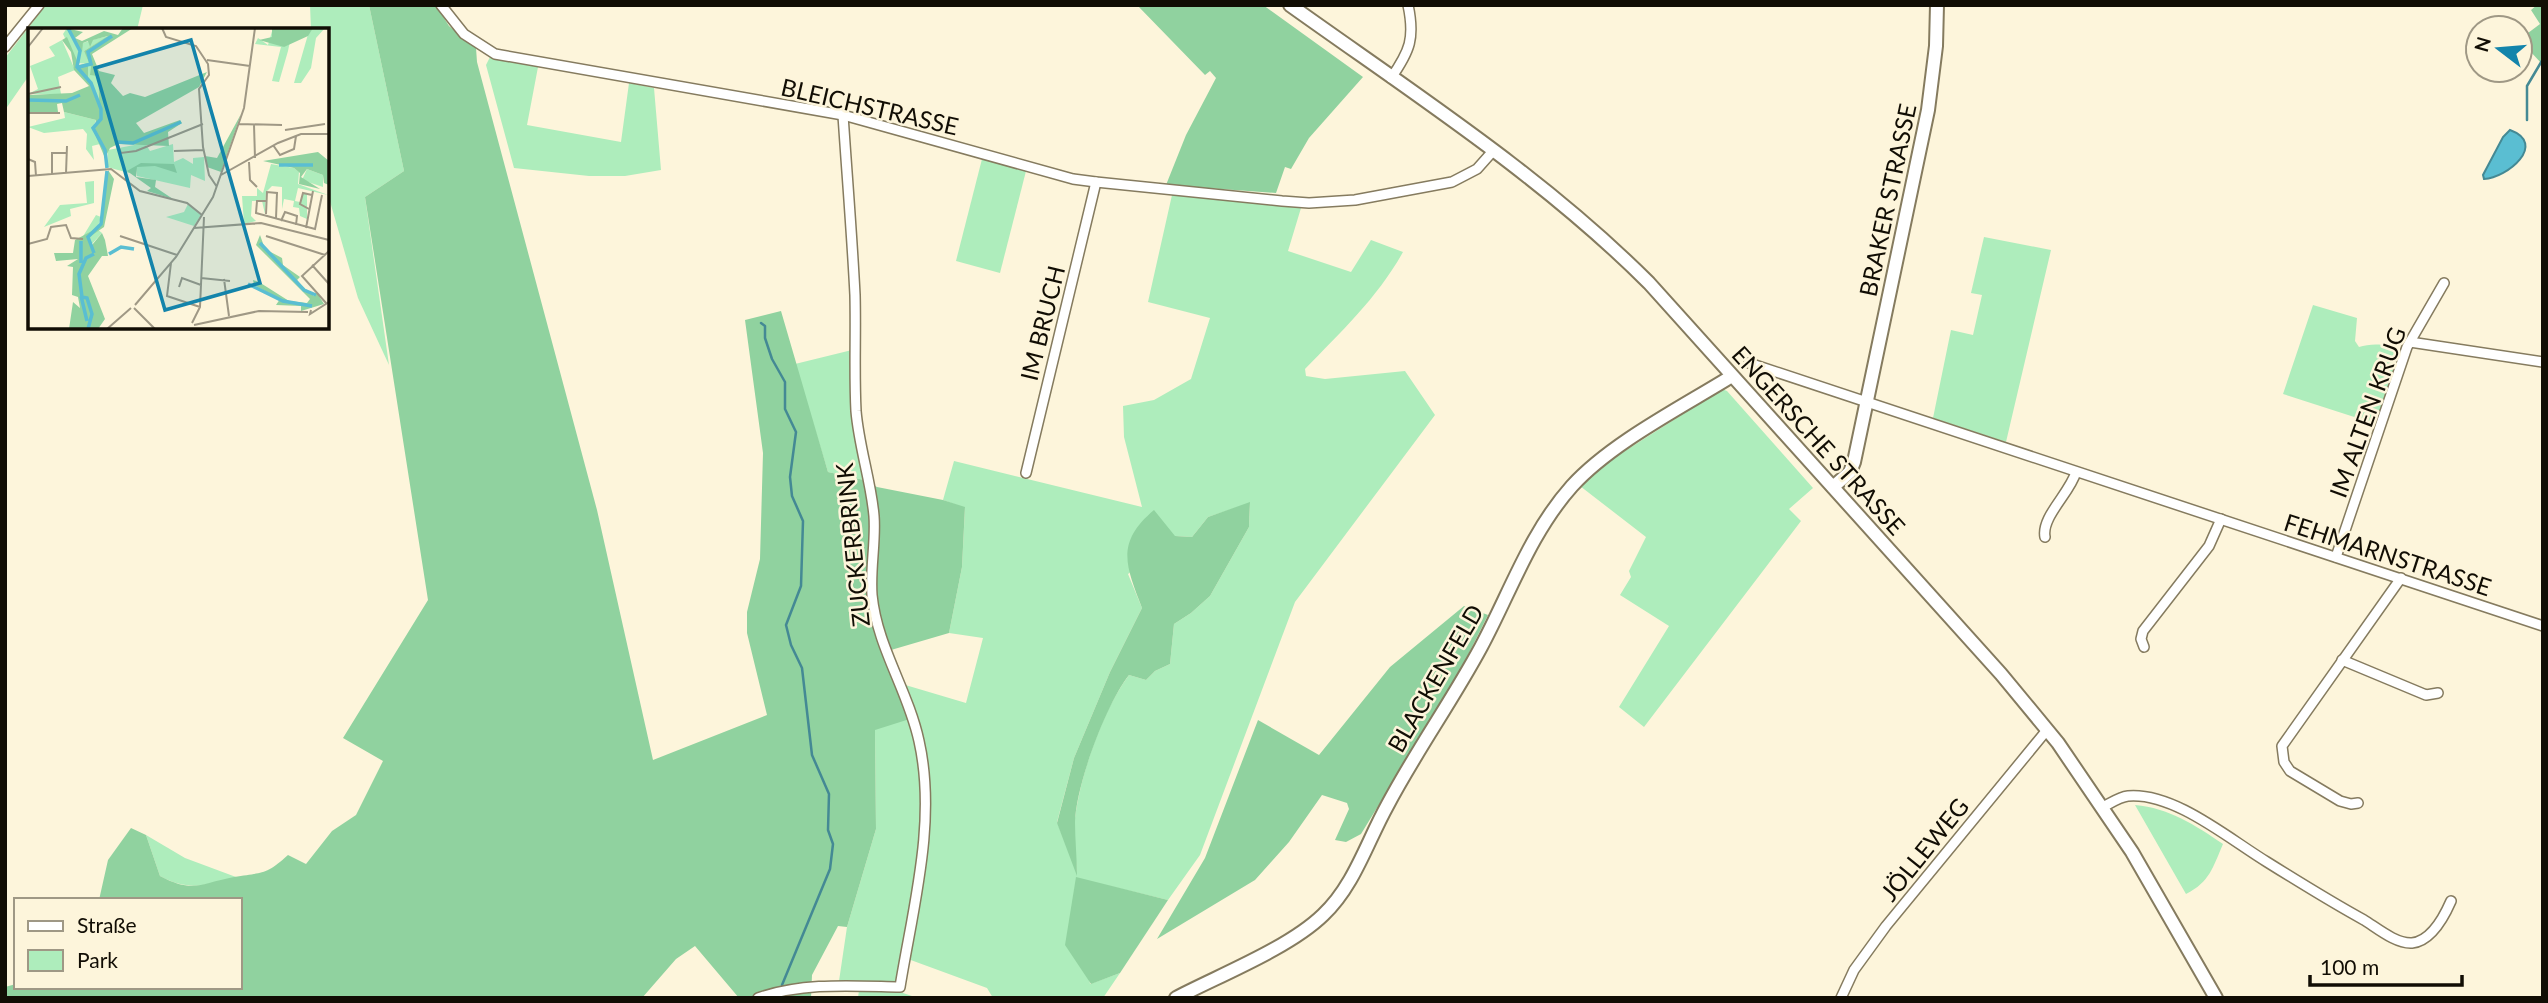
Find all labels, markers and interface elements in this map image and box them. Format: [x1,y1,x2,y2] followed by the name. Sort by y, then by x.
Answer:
[2464,14,2534,84] north arrow
[28,28,329,329] inset map
[2469,34,2495,54] text: N
[778,71,962,141] street label: BLEICHSTRASSE
[1852,101,1922,299] street label: BRAKER STRASSE
[1014,262,1070,384] street label: IM BRUCH
[2323,323,2411,501] street label: IM ALTEN KRUG
[1726,339,1912,541] street label: ENGERSCHE STRASSE
[829,462,875,628] street label: ZUCKERBRINK
[2281,507,2495,601] street label: FEHMARNSTRASSE
[1381,599,1489,757] street label: BLACKENFELD
[1874,792,1974,906] street label: JÖLLEWEG
[14,898,242,989] legend
[77,912,137,937] text: Straße
[2310,944,2462,988] scale bar
[77,947,118,972] text: Park
[2320,954,2379,979] text: 100 m

